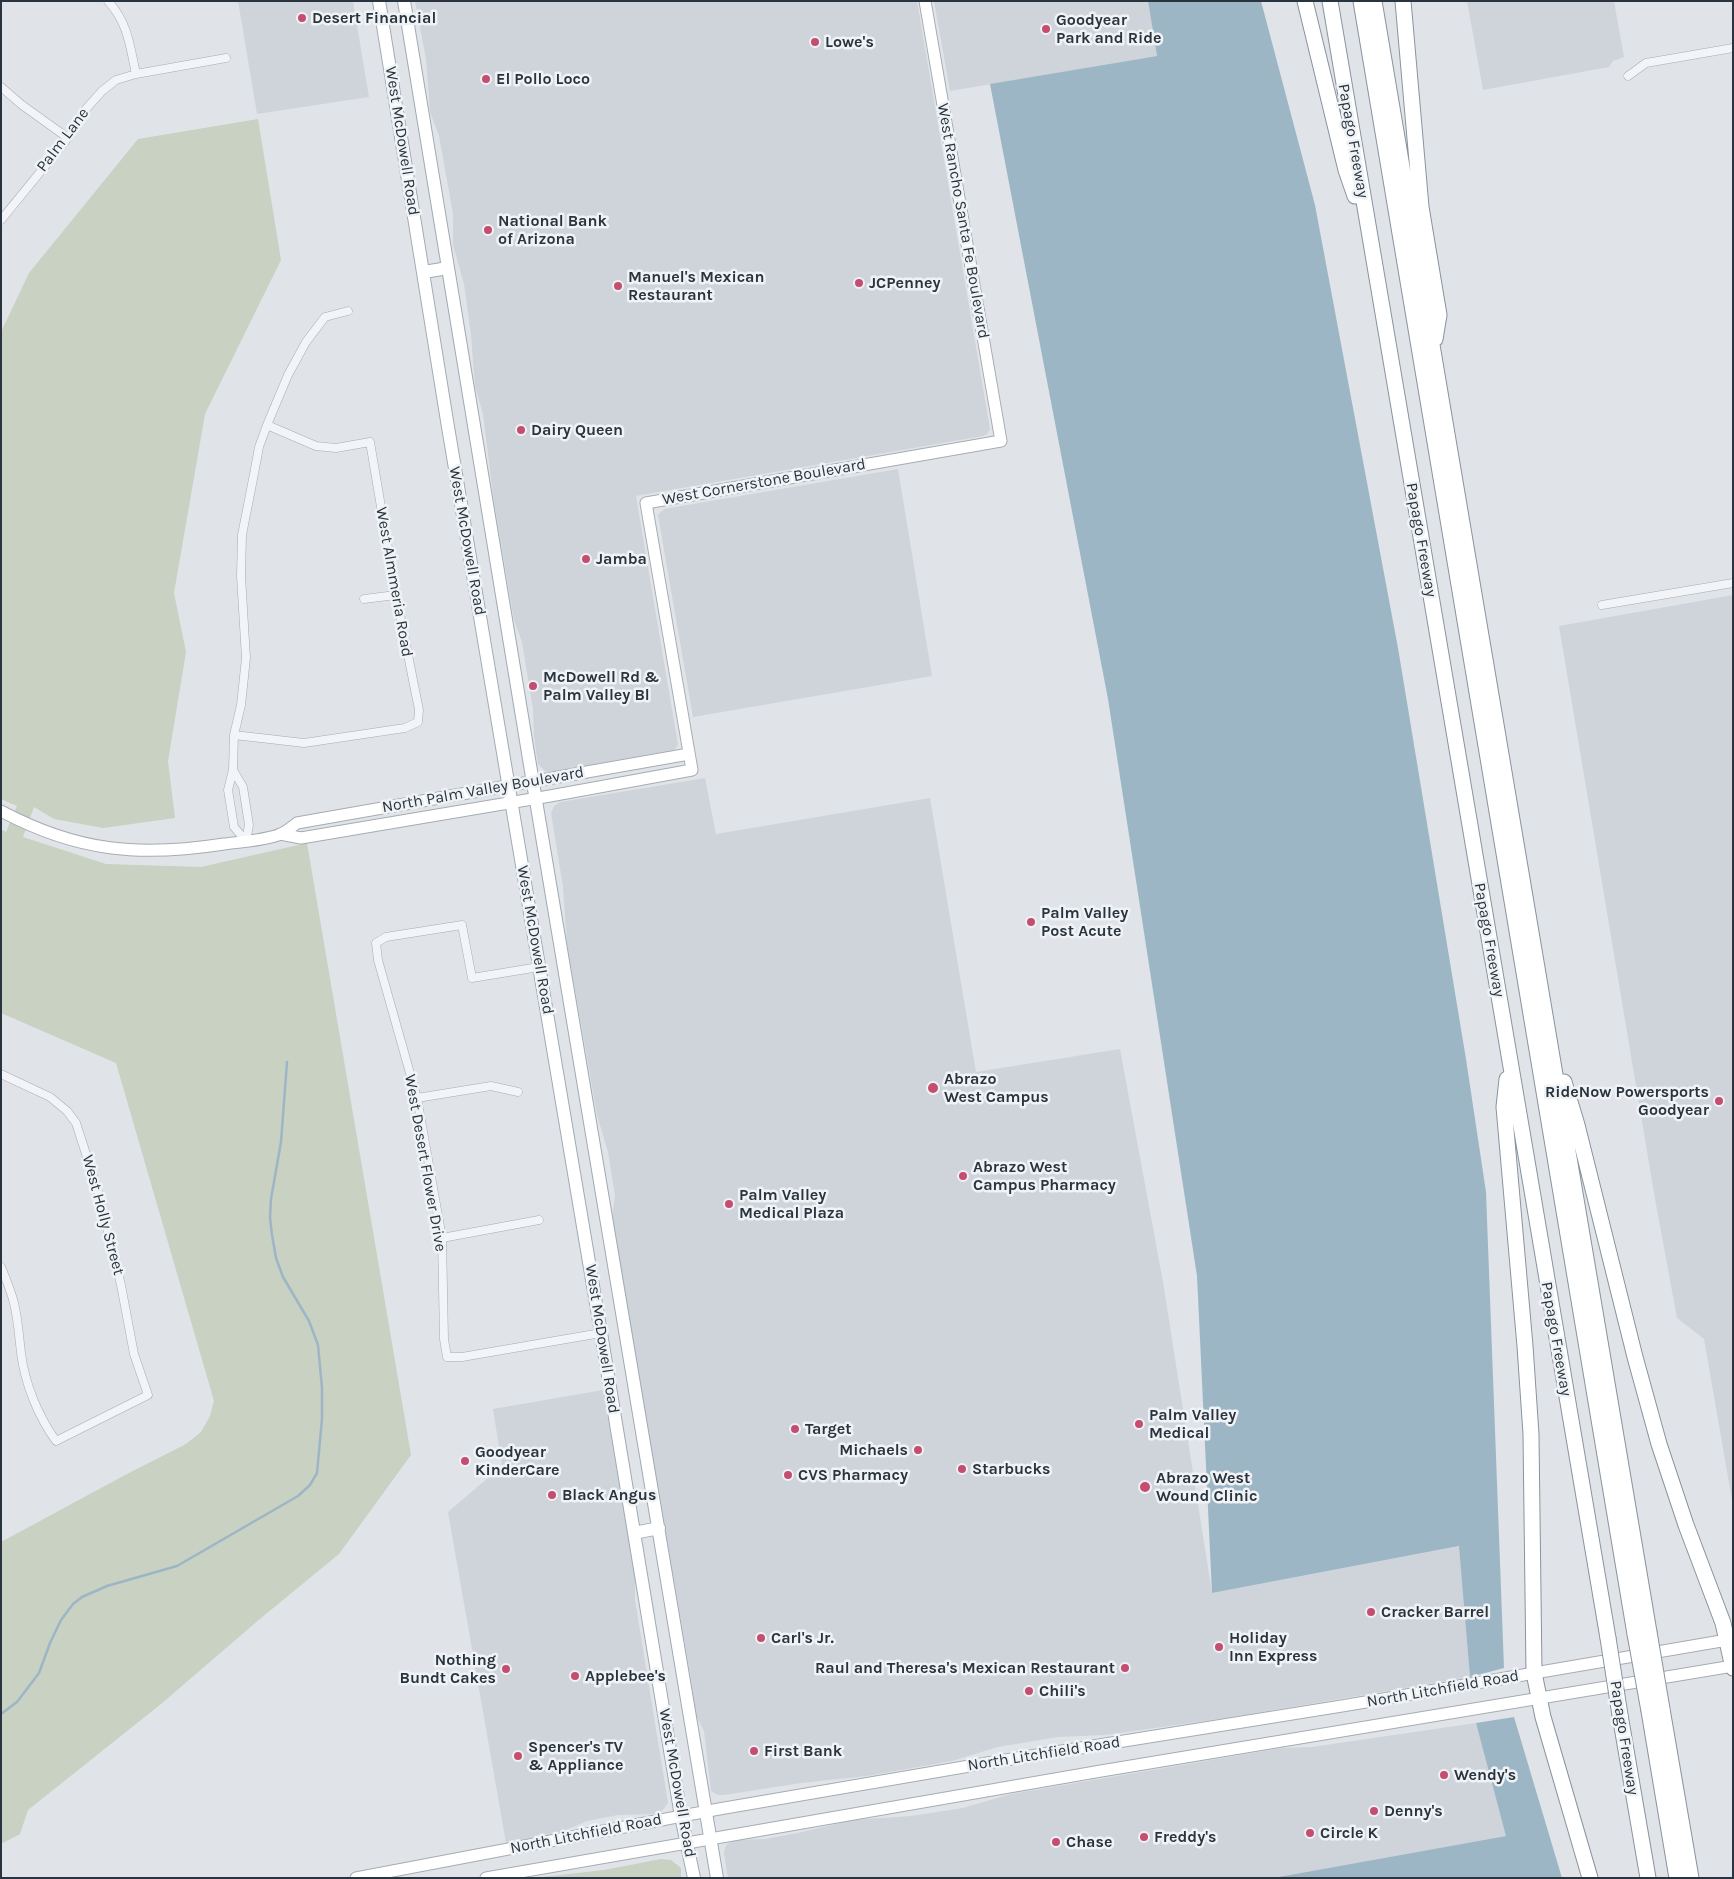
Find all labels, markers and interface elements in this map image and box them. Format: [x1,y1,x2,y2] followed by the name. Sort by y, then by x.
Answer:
[312,8,436,28] place label: Desert Financial
[1056,10,1161,48] place label: Goodyear Park and Ride
[296,12,308,24] marker: Desert Financial
[1040,23,1052,35] marker: Goodyear Park and Ride
[825,32,874,52] place label: Lowe's
[809,36,821,48] marker: Lowe's
[381,65,423,217] street label: West McDowell Road
[496,69,590,89] place label: El Pollo Loco
[480,73,492,85] marker: El Pollo Loco
[1333,82,1373,200] street label: Papago Freeway
[933,102,993,340] street label: West Rancho Santa Fe Boulevard
[33,104,93,176] street label: Palm Lane
[498,211,607,249] place label: National Bank of Arizona
[482,224,494,236] marker: National Bank of Arizona
[628,267,764,305] place label: Manuel's Mexican Restaurant
[869,273,940,293] place label: JCPenney
[853,277,865,289] marker: JCPenney
[612,280,624,292] marker: Manuel's Mexican Restaurant
[531,420,623,440] place label: Dairy Queen
[515,424,527,436] marker: Dairy Queen
[661,455,867,509] street label: West Cornerstone Boulevard
[444,465,490,617] street label: West McDowell Road
[1401,481,1441,599] street label: Papago Freeway
[371,505,417,659] street label: West Almmeria Road
[596,549,647,569] place label: Jamba
[580,553,592,565] marker: Jamba
[543,667,660,705] place label: McDowell Rd & Palm Valley Bl
[527,680,539,692] marker: McDowell Rd & Palm Valley Bl
[381,763,585,817] street label: North Palm Valley Boulevard
[512,864,558,1016] street label: West McDowell Road
[1469,881,1509,999] street label: Papago Freeway
[1041,903,1128,941] place label: Palm Valley Post Acute
[1025,916,1037,928] marker: Palm Valley Post Acute
[944,1069,1049,1107] place label: Abrazo West Campus
[400,1073,450,1253] street label: West Desert Flower Drive
[926,1081,940,1095] marker: Abrazo West Campus
[1545,1082,1709,1120] place label: RideNow Powersports Goodyear
[1713,1095,1725,1107] marker: RideNow Powersports Goodyear
[78,1153,128,1277] street label: West Holly Street
[973,1157,1116,1195] place label: Abrazo West Campus Pharmacy
[957,1170,969,1182] marker: Abrazo West Campus Pharmacy
[739,1185,844,1223] place label: Palm Valley Medical Plaza
[723,1198,735,1210] marker: Palm Valley Medical Plaza
[581,1263,623,1415] street label: West McDowell Road
[1536,1280,1576,1398] street label: Papago Freeway
[1149,1405,1236,1443] place label: Palm Valley Medical
[1133,1418,1145,1430] marker: Palm Valley Medical
[805,1419,852,1439] place label: Target
[789,1423,801,1435] marker: Target
[839,1440,908,1460] place label: Michaels
[475,1442,560,1480] place label: Goodyear KinderCare
[912,1444,924,1456] marker: Michaels
[459,1455,471,1467] marker: Goodyear KinderCare
[972,1459,1050,1479] place label: Starbucks
[956,1463,968,1475] marker: Starbucks
[798,1465,908,1485] place label: CVS Pharmacy
[1156,1468,1257,1506] place label: Abrazo West Wound Clinic
[782,1469,794,1481] marker: CVS Pharmacy
[1138,1480,1152,1494] marker: Abrazo West Wound Clinic
[562,1485,656,1505] place label: Black Angus
[546,1489,558,1501] marker: Black Angus
[1381,1602,1489,1622] place label: Cracker Barrel
[1365,1606,1377,1618] marker: Cracker Barrel
[771,1628,834,1648] place label: Carl's Jr.
[1229,1628,1317,1666] place label: Holiday Inn Express
[755,1632,767,1644] marker: Carl's Jr.
[1213,1641,1225,1653] marker: Holiday Inn Express
[400,1650,496,1688] place label: Nothing Bundt Cakes
[815,1658,1115,1678] place label: Raul and Theresa's Mexican Restaurant
[1119,1662,1131,1674] marker: Raul and Theresa's Mexican Restaurant
[500,1663,512,1675] marker: Nothing Bundt Cakes
[585,1666,666,1686] place label: Applebee's
[1365,1666,1521,1712] street label: North Litchfield Road
[569,1670,581,1682] marker: Applebee's
[1605,1679,1643,1797] street label: Papago Freeway
[1039,1681,1086,1701] place label: Chili's
[1023,1685,1035,1697] marker: Chili's
[654,1707,700,1859] street label: West McDowell Road
[966,1732,1122,1776] street label: North Litchfield Road
[528,1737,623,1775] place label: Spencer's TV & Appliance
[764,1741,842,1761] place label: First Bank
[748,1745,760,1757] marker: First Bank
[512,1750,524,1762] marker: Spencer's TV & Appliance
[1454,1765,1516,1785] place label: Wendy's
[1438,1769,1450,1781] marker: Wendy's
[1384,1801,1443,1821] place label: Denny's
[1368,1805,1380,1817] marker: Denny's
[508,1810,664,1858] street label: North Litchfield Road
[1320,1823,1378,1843] place label: Circle K
[1154,1827,1217,1847] place label: Freddy's
[1304,1827,1316,1839] marker: Circle K
[1138,1831,1150,1843] marker: Freddy's
[1066,1832,1112,1852] place label: Chase
[1050,1836,1062,1848] marker: Chase

